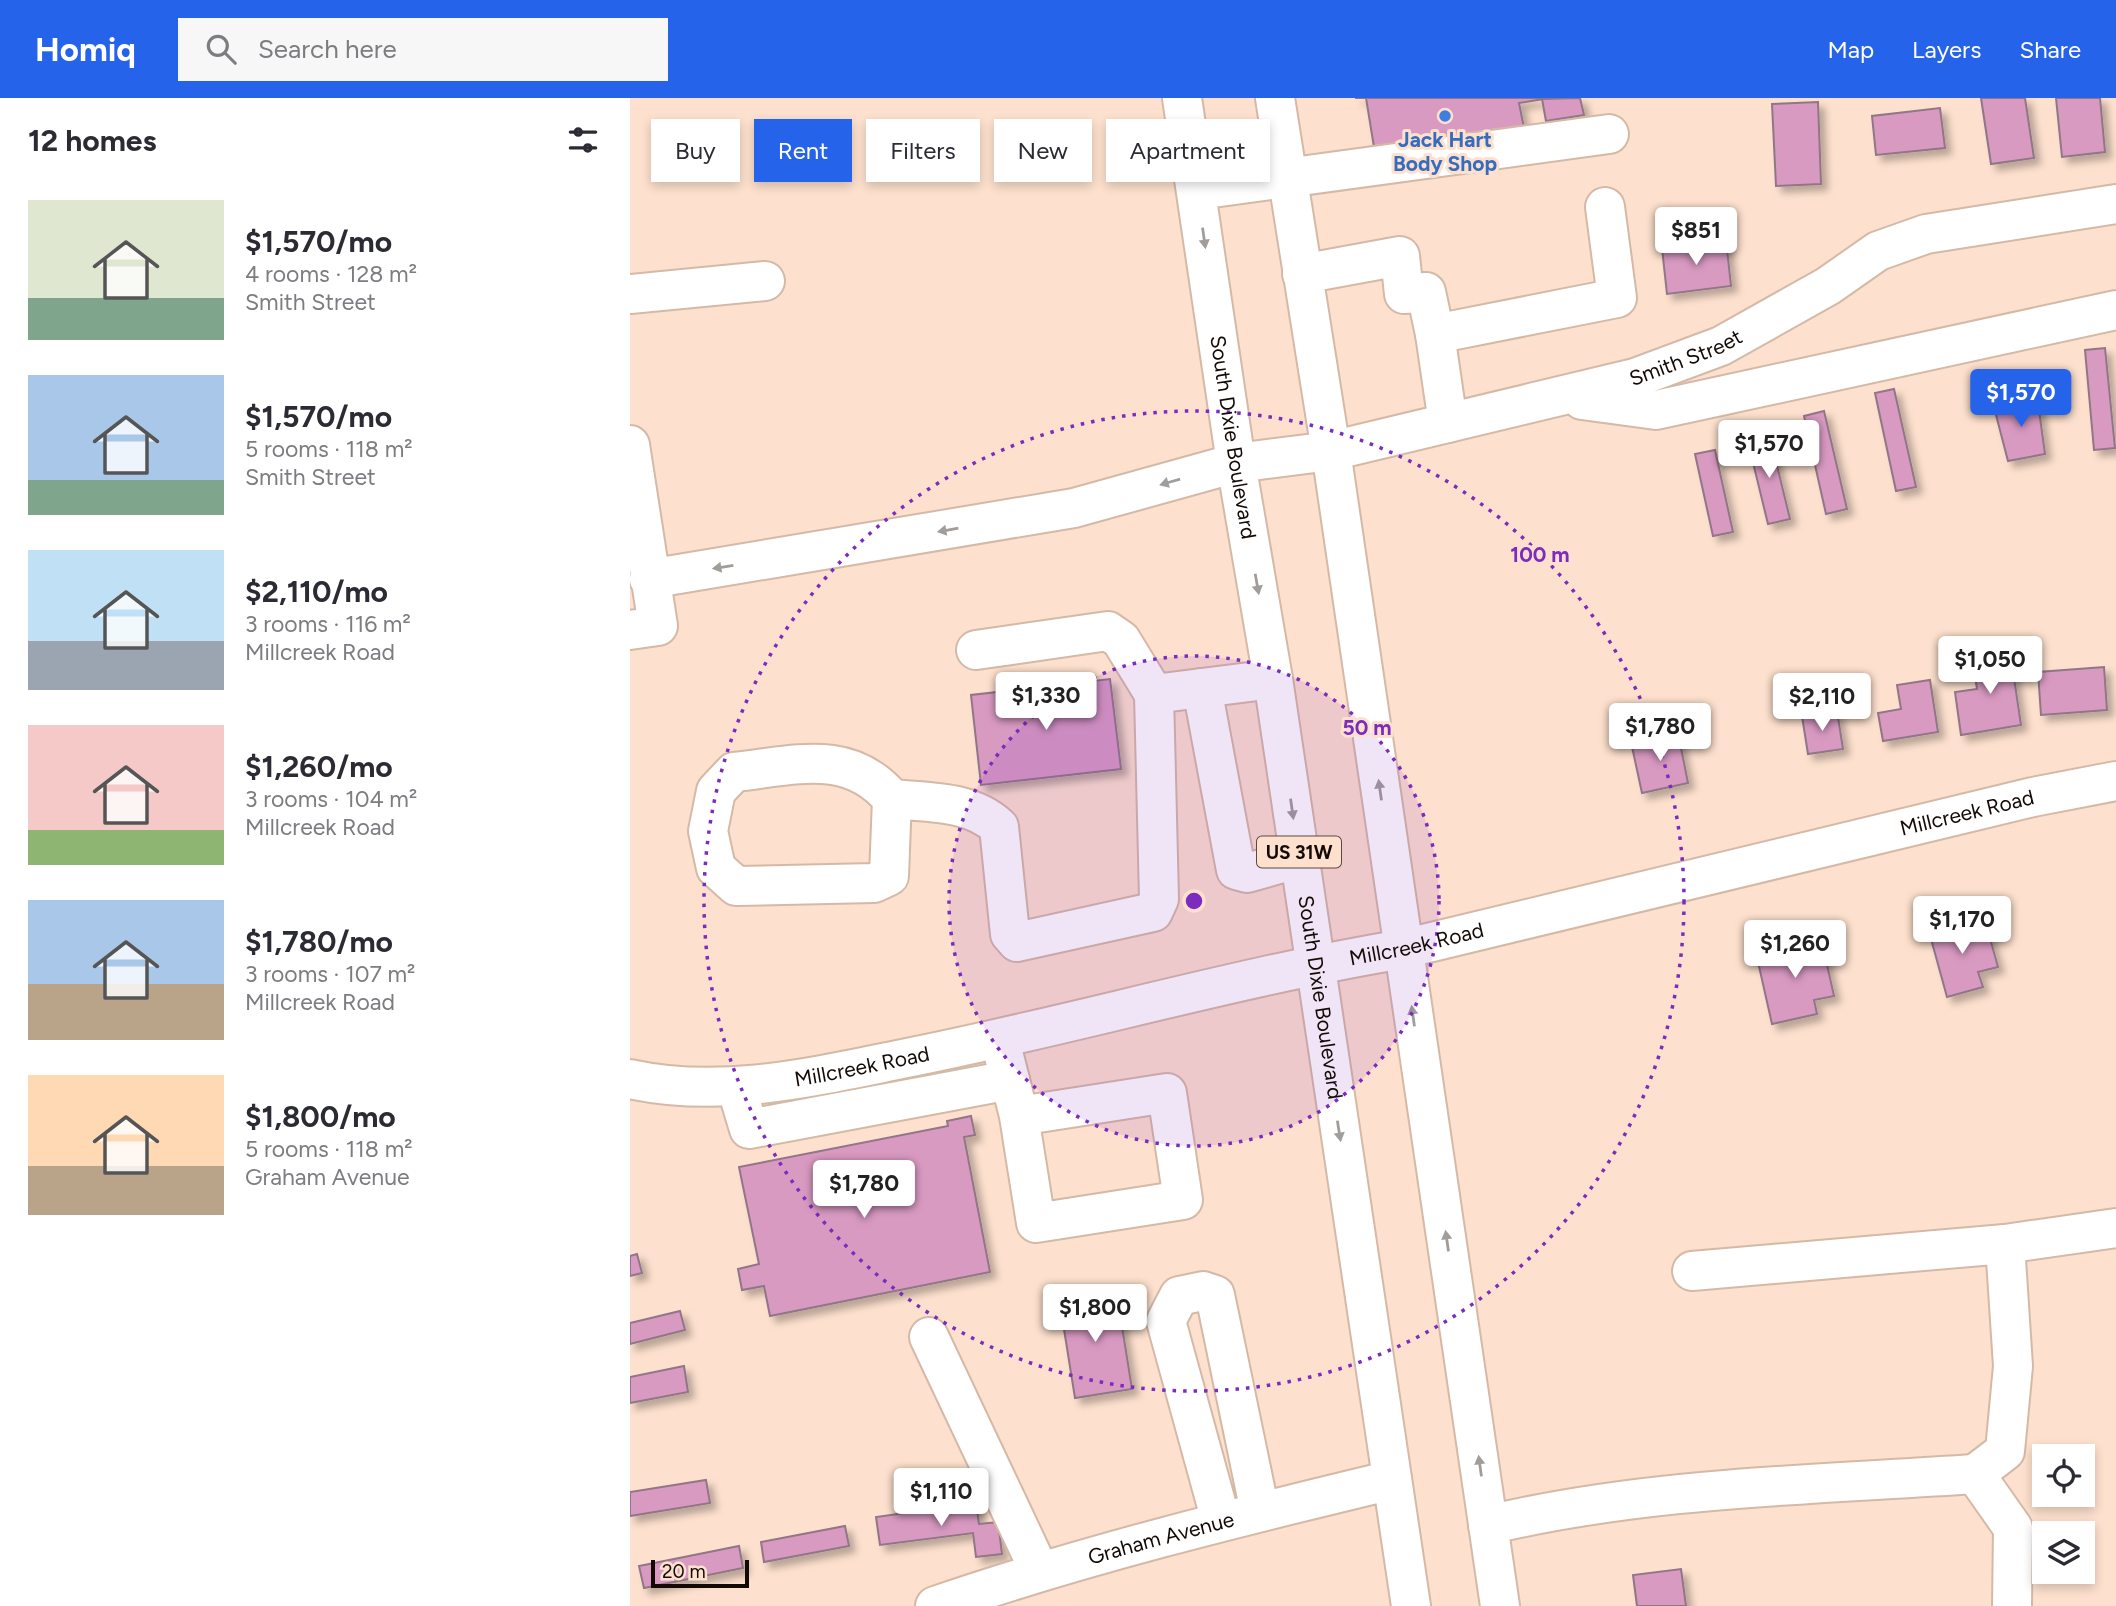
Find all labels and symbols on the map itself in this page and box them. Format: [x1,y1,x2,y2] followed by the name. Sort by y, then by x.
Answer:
[1437,108,1453,124] marker: Jack Hart Body Shop
[1393,127,1497,176] place label: Jack Hart Body Shop
[1655,208,1737,267] pin: $851
[1199,227,1210,249] one-way arrow
[1626,324,1747,391] street label: Smith Street
[1205,334,1262,541] street label: South Dixie Boulevard
[1964,370,2078,429] pin: $1,570
[1712,420,1826,480] pin: $1,570
[1159,477,1180,487] one-way arrow
[937,525,959,536] one-way arrow
[1510,542,1570,567] text: 100 m
[712,562,734,573] one-way arrow
[1252,573,1263,595] one-way arrow
[1933,636,2047,696] pin: $1,050
[989,672,1103,732] pin: $1,330
[1765,674,1879,733] pin: $2,110
[1603,704,1717,763] pin: $1,780
[1342,715,1392,740] text: 50 m
[1375,779,1386,801] one-way arrow
[1897,784,2036,841] street label: Millcreek Road
[1287,798,1298,820] one-way arrow
[1257,836,1341,867] road number: US 31W
[1182,889,1206,913] centre of rings
[1293,894,1348,1101] street label: South Dixie Boulevard
[1905,896,2019,956] pin: $1,170
[1347,917,1486,970] street label: Millcreek Road
[1738,920,1852,980] pin: $1,260
[1407,1004,1418,1026] one-way arrow
[792,1041,932,1091] street label: Millcreek Road
[1334,1120,1345,1142] one-way arrow
[807,1160,921,1220] pin: $1,780
[1441,1230,1452,1252] one-way arrow
[1038,1284,1152,1344] pin: $1,800
[1474,1455,1485,1477] one-way arrow
[884,1468,998,1528] pin: $1,110
[1085,1506,1237,1570] street label: Graham Avenue
[651,1557,749,1589] scale bar

